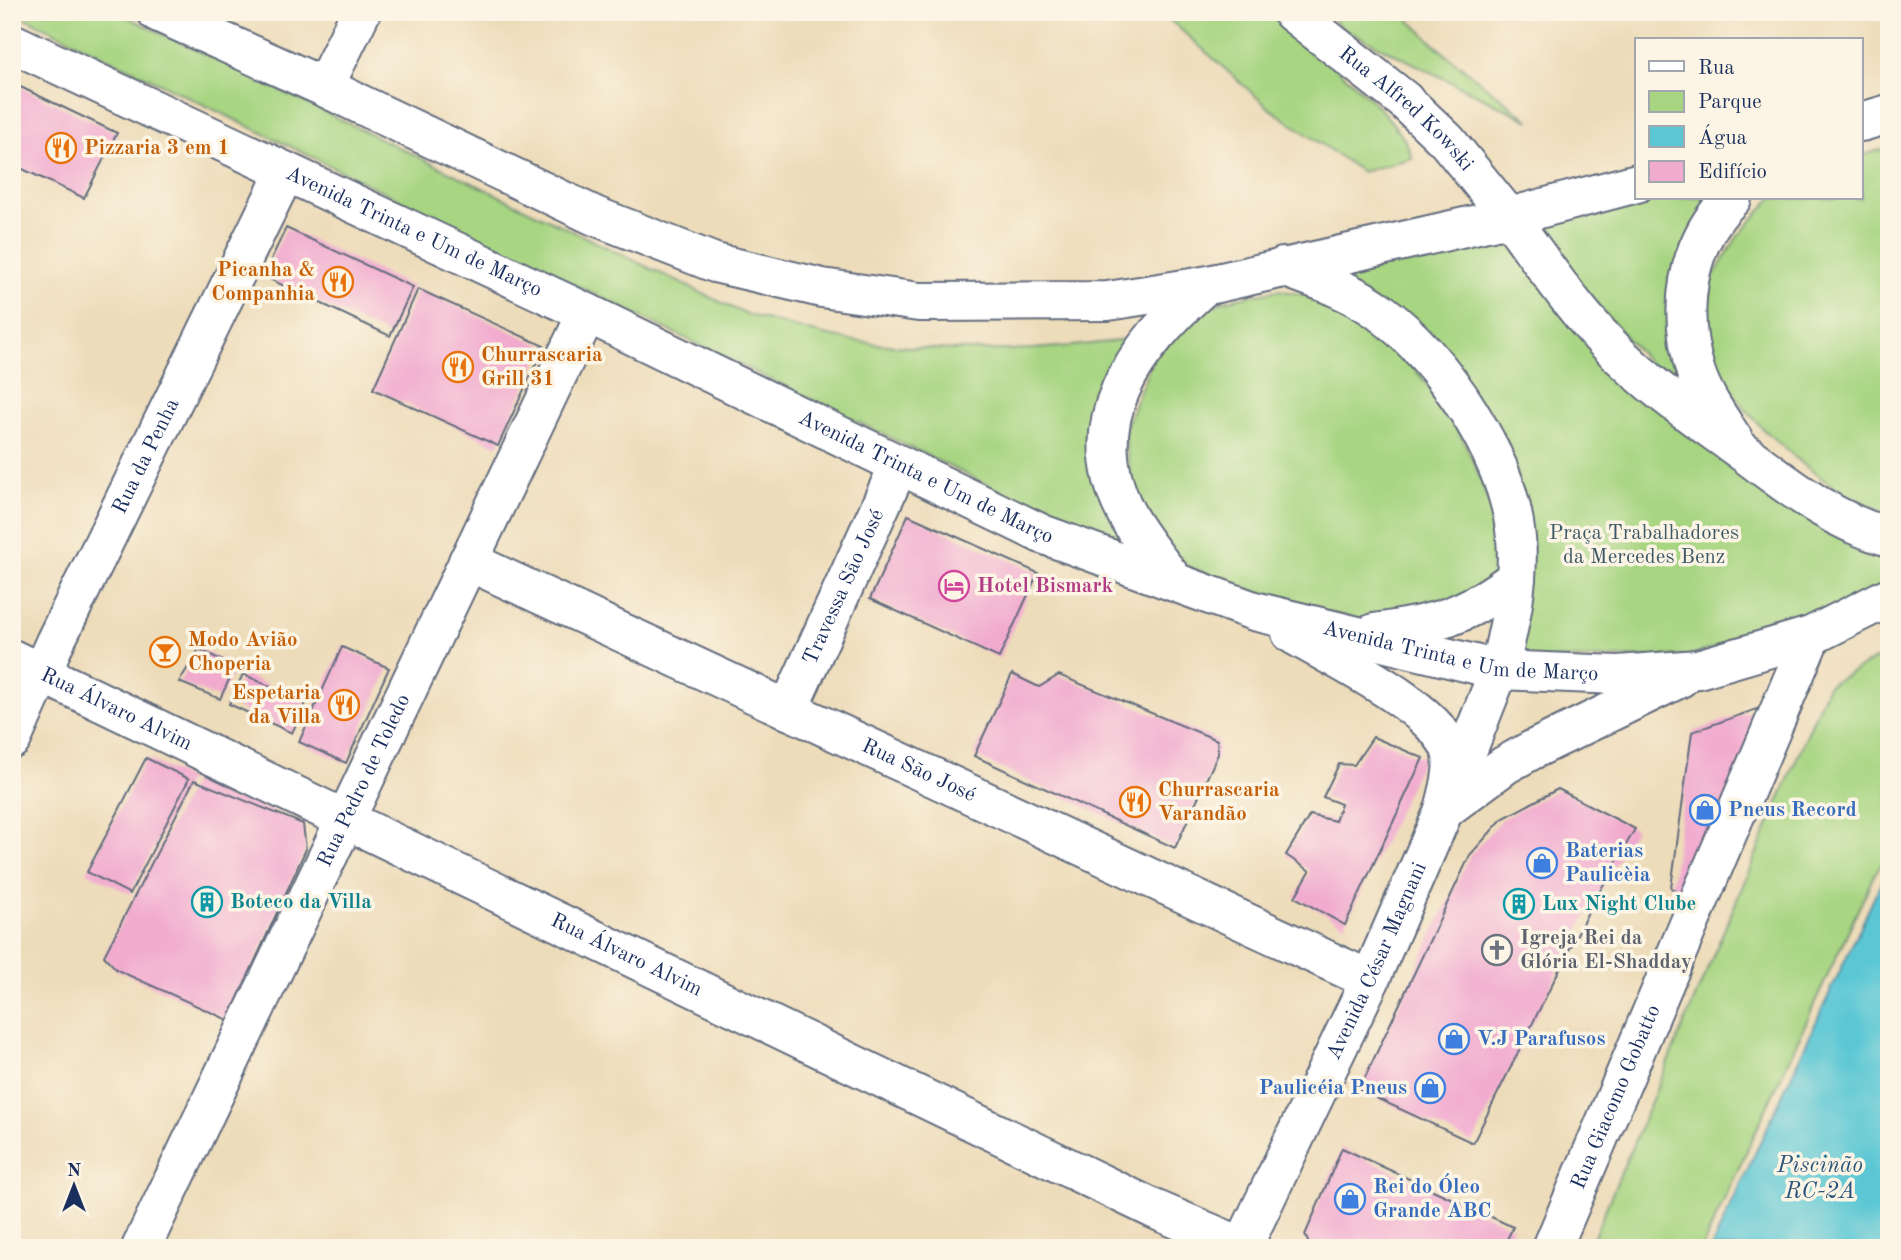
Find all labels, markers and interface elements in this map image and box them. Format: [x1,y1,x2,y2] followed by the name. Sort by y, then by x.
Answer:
[1635,38,1862,200] legend
[1335,43,1477,175] street label: Rua Alfred Kowski
[1698,58,1735,79] text: Rua
[1698,92,1762,113] text: Parque
[1698,124,1747,149] text: Água
[44,131,78,165] restaurant icon: Pizzaria 3 em 1
[84,138,230,159] place label: Pizzaria 3 em 1
[1698,162,1767,183] text: Edifício
[283,163,545,301] street label: Avenida Trinta e Um de Março
[211,260,315,305] place label: Picanha & Companhia
[321,265,355,299] restaurant icon: Picanha & Companhia
[481,345,603,390] place label: Churrascaria Grill 31
[441,350,475,384] restaurant icon: Churrascaria Grill 31
[109,395,183,517] street label: Rua da Penha
[795,407,1056,548] street label: Avenida Trinta e Um de Março
[799,506,888,668] street label: Travessa São José
[1549,523,1739,568] park label: Praça Trabalhadores da Mercedes Benz
[937,569,971,603] hotel icon: Hotel Bismark
[977,576,1114,597] place label: Hotel Bismark
[1321,617,1599,685] street label: Avenida Trinta e Um de Março
[188,630,298,675] place label: Modo Avião Choperia
[148,635,182,669] bar icon: Modo Avião Choperia
[38,664,196,755] street label: Rua Álvaro Alvim
[232,683,321,728] place label: Espetaria da Villa
[327,688,361,722] restaurant icon: Espetaria da Villa
[314,691,414,870] street label: Rua Pedro de Toledo
[859,735,979,806] street label: Rua São José
[1158,780,1280,825] place label: Churrascaria Varandão
[1118,785,1152,819] restaurant icon: Churrascaria Varandão
[1688,793,1722,827] shop icon: Pneus Record
[1728,800,1857,821] place label: Pneus Record
[1565,841,1651,886] place label: Baterias Paulicèia
[1525,846,1559,880] shop icon: Baterias Paulicèia
[1323,859,1430,1063] street label: Avenida César Magnani
[190,885,224,919] building icon: Boteco da Villa
[1502,887,1536,921] building icon: Lux Night Clube
[230,892,372,913] place label: Boteco da Villa
[1542,894,1696,915] place label: Lux Night Clube
[547,910,705,1000] street label: Rua Álvaro Alvim
[1520,928,1692,973] place label: Igreja Rei da Glória El-Shadday
[1480,933,1514,967] church icon: Igreja Rei da Glória El-Shadday
[1568,1002,1664,1192] street label: Rua Giacomo Gobatto
[1437,1022,1471,1056] shop icon: V.J Parafusos
[1477,1029,1605,1050] place label: V.J Parafusos
[1413,1071,1447,1105] shop icon: Paulicéia Pneus
[1259,1078,1407,1099] place label: Paulicéia Pneus
[38,1152,108,1222] north arrow
[1776,1154,1863,1203] water label: Piscinão RC-2A
[67,1162,82,1181] text: N
[1373,1173,1491,1222] place label: Rei do Óleo Grande ABC
[1333,1182,1367,1216] shop icon: Rei do Óleo Grande ABC

